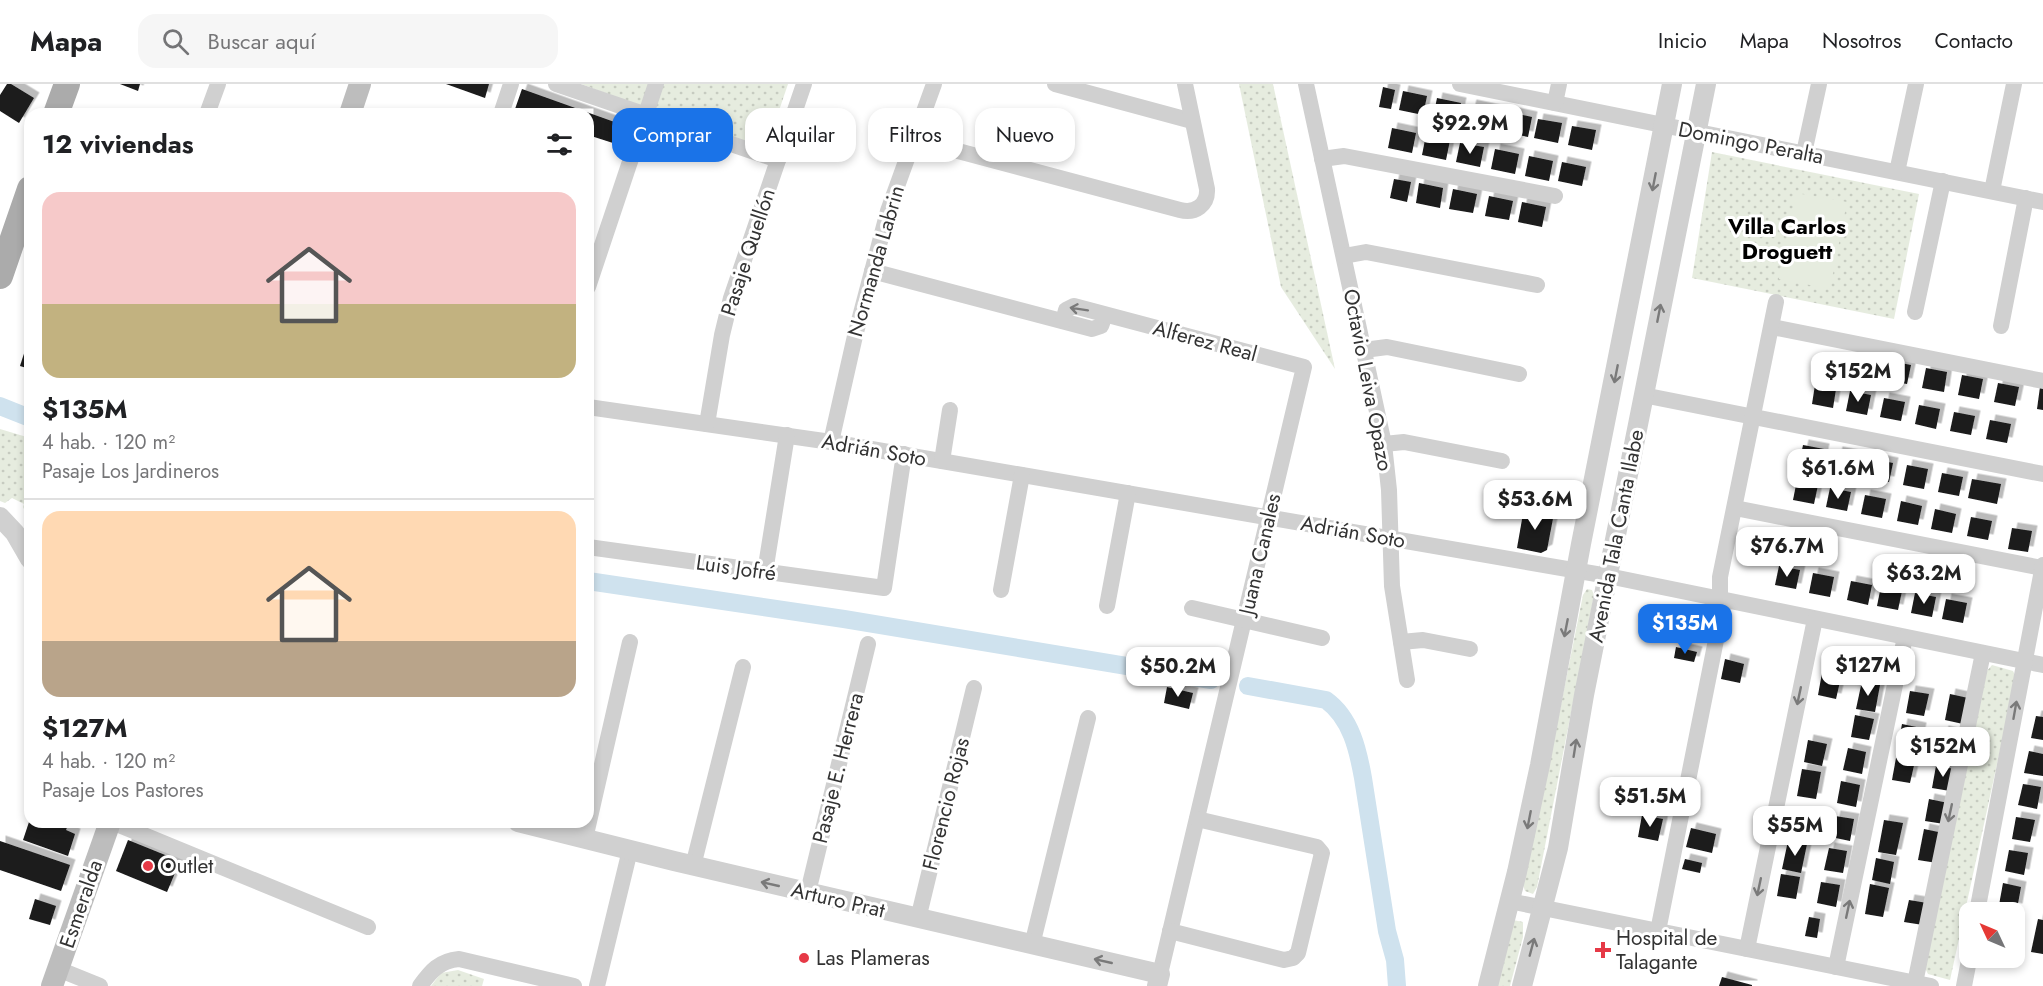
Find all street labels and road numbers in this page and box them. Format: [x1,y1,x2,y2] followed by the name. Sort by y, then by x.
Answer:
[1676,114,1826,172] street label: Domingo Peralta
[840,182,912,340] street label: Normanda Labrin
[713,184,783,320] street label: Pasaje Quellón
[1336,286,1400,474] street label: Octavio Leiva Opazo
[1150,313,1260,369] street label: Alferez Real
[819,426,929,474] street label: Adrián Soto
[1581,427,1651,645] street label: Avenida Tala Canta Ilabe
[1231,491,1288,620] street label: Juana Canales
[1298,508,1408,556] street label: Adrián Soto
[694,548,778,588] street label: Luis Jofré
[805,690,871,846] street label: Pasaje E. Herrera
[915,734,977,874] street label: Florencio Rojas
[52,856,110,952] street label: Esmeralda
[788,875,888,925] street label: Arturo Prat

